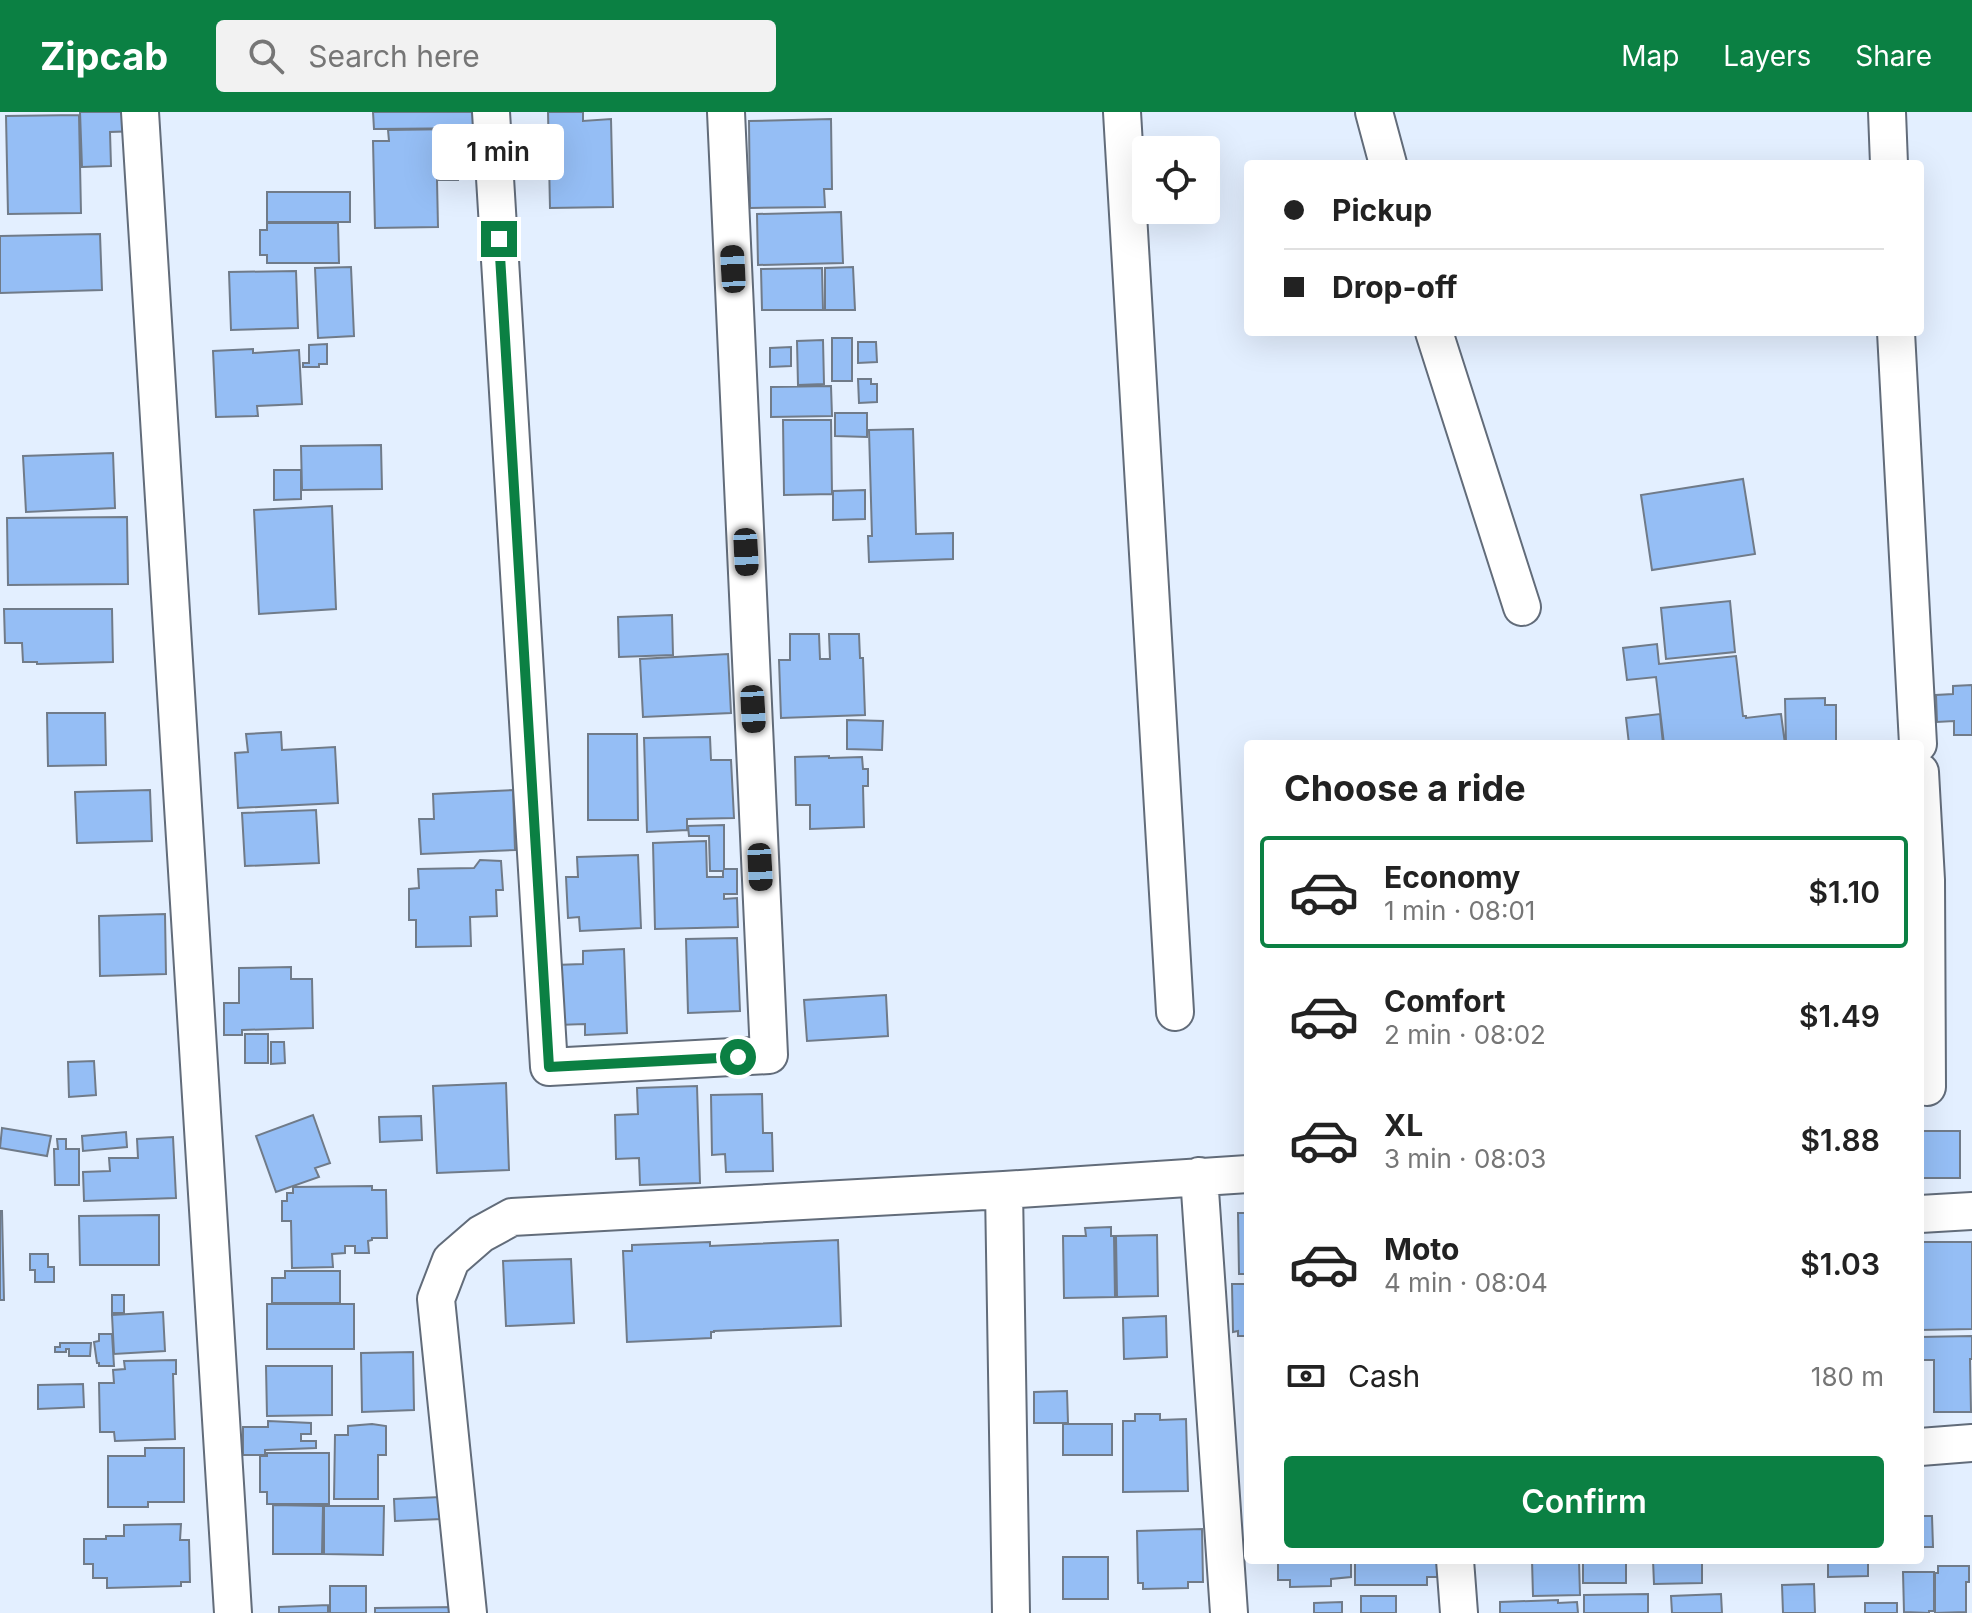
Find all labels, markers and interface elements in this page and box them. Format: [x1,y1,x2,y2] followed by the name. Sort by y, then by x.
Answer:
[216,20,776,92] search box
[40,33,168,79] text: Zipcab
[244,34,288,78] icon: search
[308,38,480,74] text: Search here
[1621,39,1679,73] text: Map
[1723,39,1811,73] text: Layers
[1855,39,1932,73] text: Share
[433,123,565,179] callout: 1 min
[466,136,530,167] text: 1 min
[1132,136,1220,224] map controls
[1132,136,1220,224] button: locate
[1332,192,1432,228] text: Pickup
[481,221,517,257] route end
[720,244,746,294] car
[1332,269,1458,305] text: Drop-off
[733,527,759,577] car
[740,684,766,734] car
[1284,766,1526,810] text: Choose a ride
[747,842,773,892] car
[1288,856,1360,928] icon: car
[1384,859,1520,895] text: Economy
[1808,874,1880,910] text: $1.10
[1384,895,1535,926] text: 1 min · 08:01
[1288,980,1360,1052] icon: car
[1384,983,1505,1019] text: Comfort
[1799,998,1880,1034] text: $1.49
[1384,1019,1546,1050] text: 2 min · 08:02
[720,1039,756,1075] route start
[1288,1104,1360,1176] icon: car
[1384,1107,1423,1143] text: XL
[1801,1122,1880,1158] text: $1.88
[1384,1143,1546,1174] text: 3 min · 08:03
[1288,1228,1360,1300] icon: car
[1384,1231,1459,1267] text: Moto
[1800,1246,1880,1282] text: $1.03
[1384,1267,1548,1298] text: 4 min · 08:04
[1284,1354,1328,1398] icon: cash
[1348,1358,1420,1394] text: Cash
[1811,1361,1884,1392] text: 180 m
[1284,1456,1884,1548] button: Confirm

